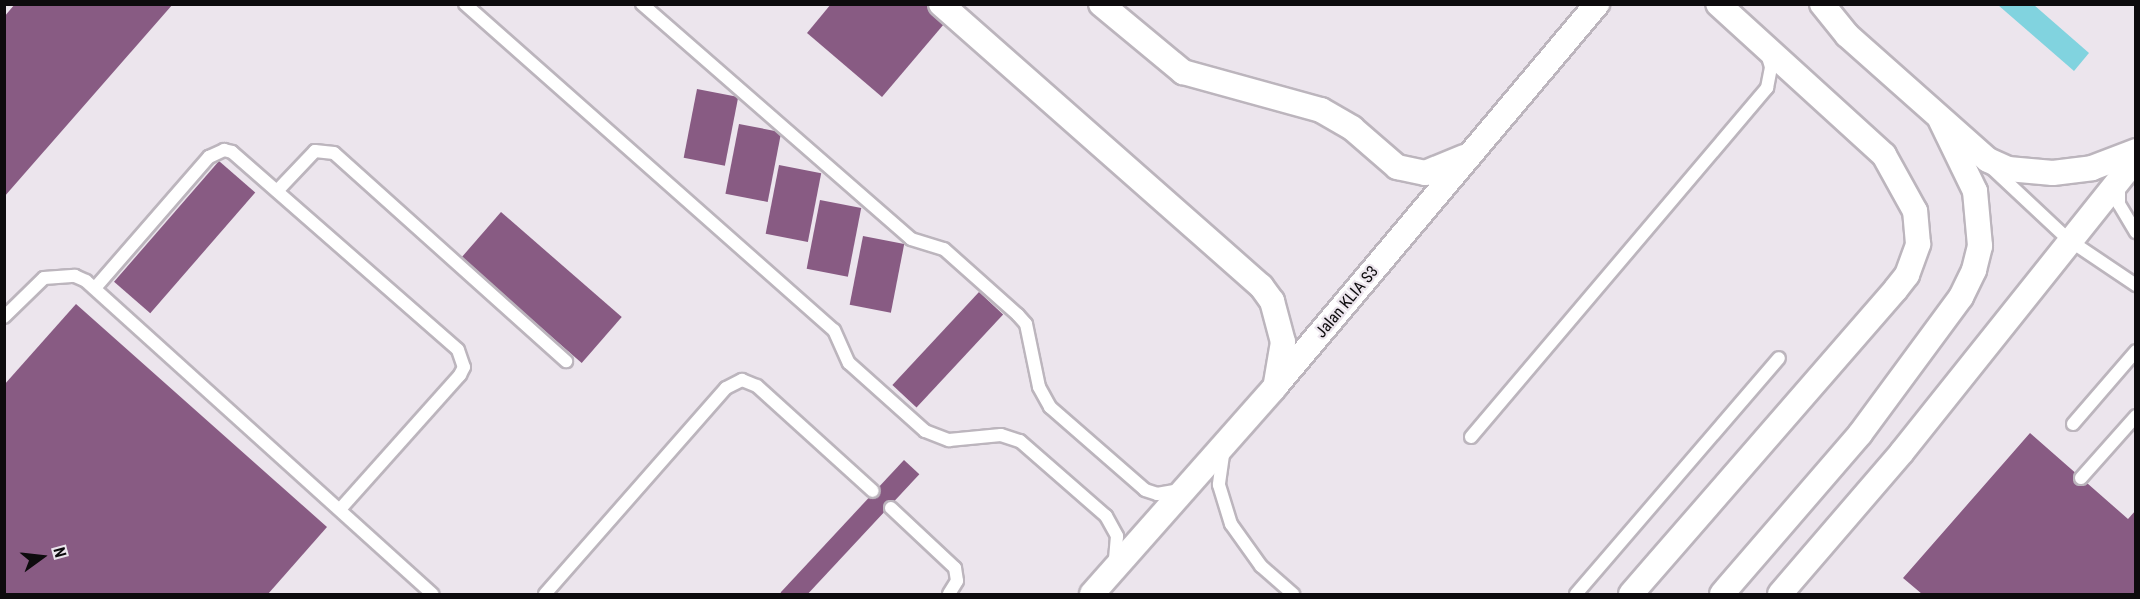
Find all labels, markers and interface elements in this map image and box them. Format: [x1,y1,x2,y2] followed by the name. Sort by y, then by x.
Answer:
[1311,262,1383,342] street label: Jalan KLIA S3
[12,527,72,587] north arrow
[49,545,70,559] text: N

